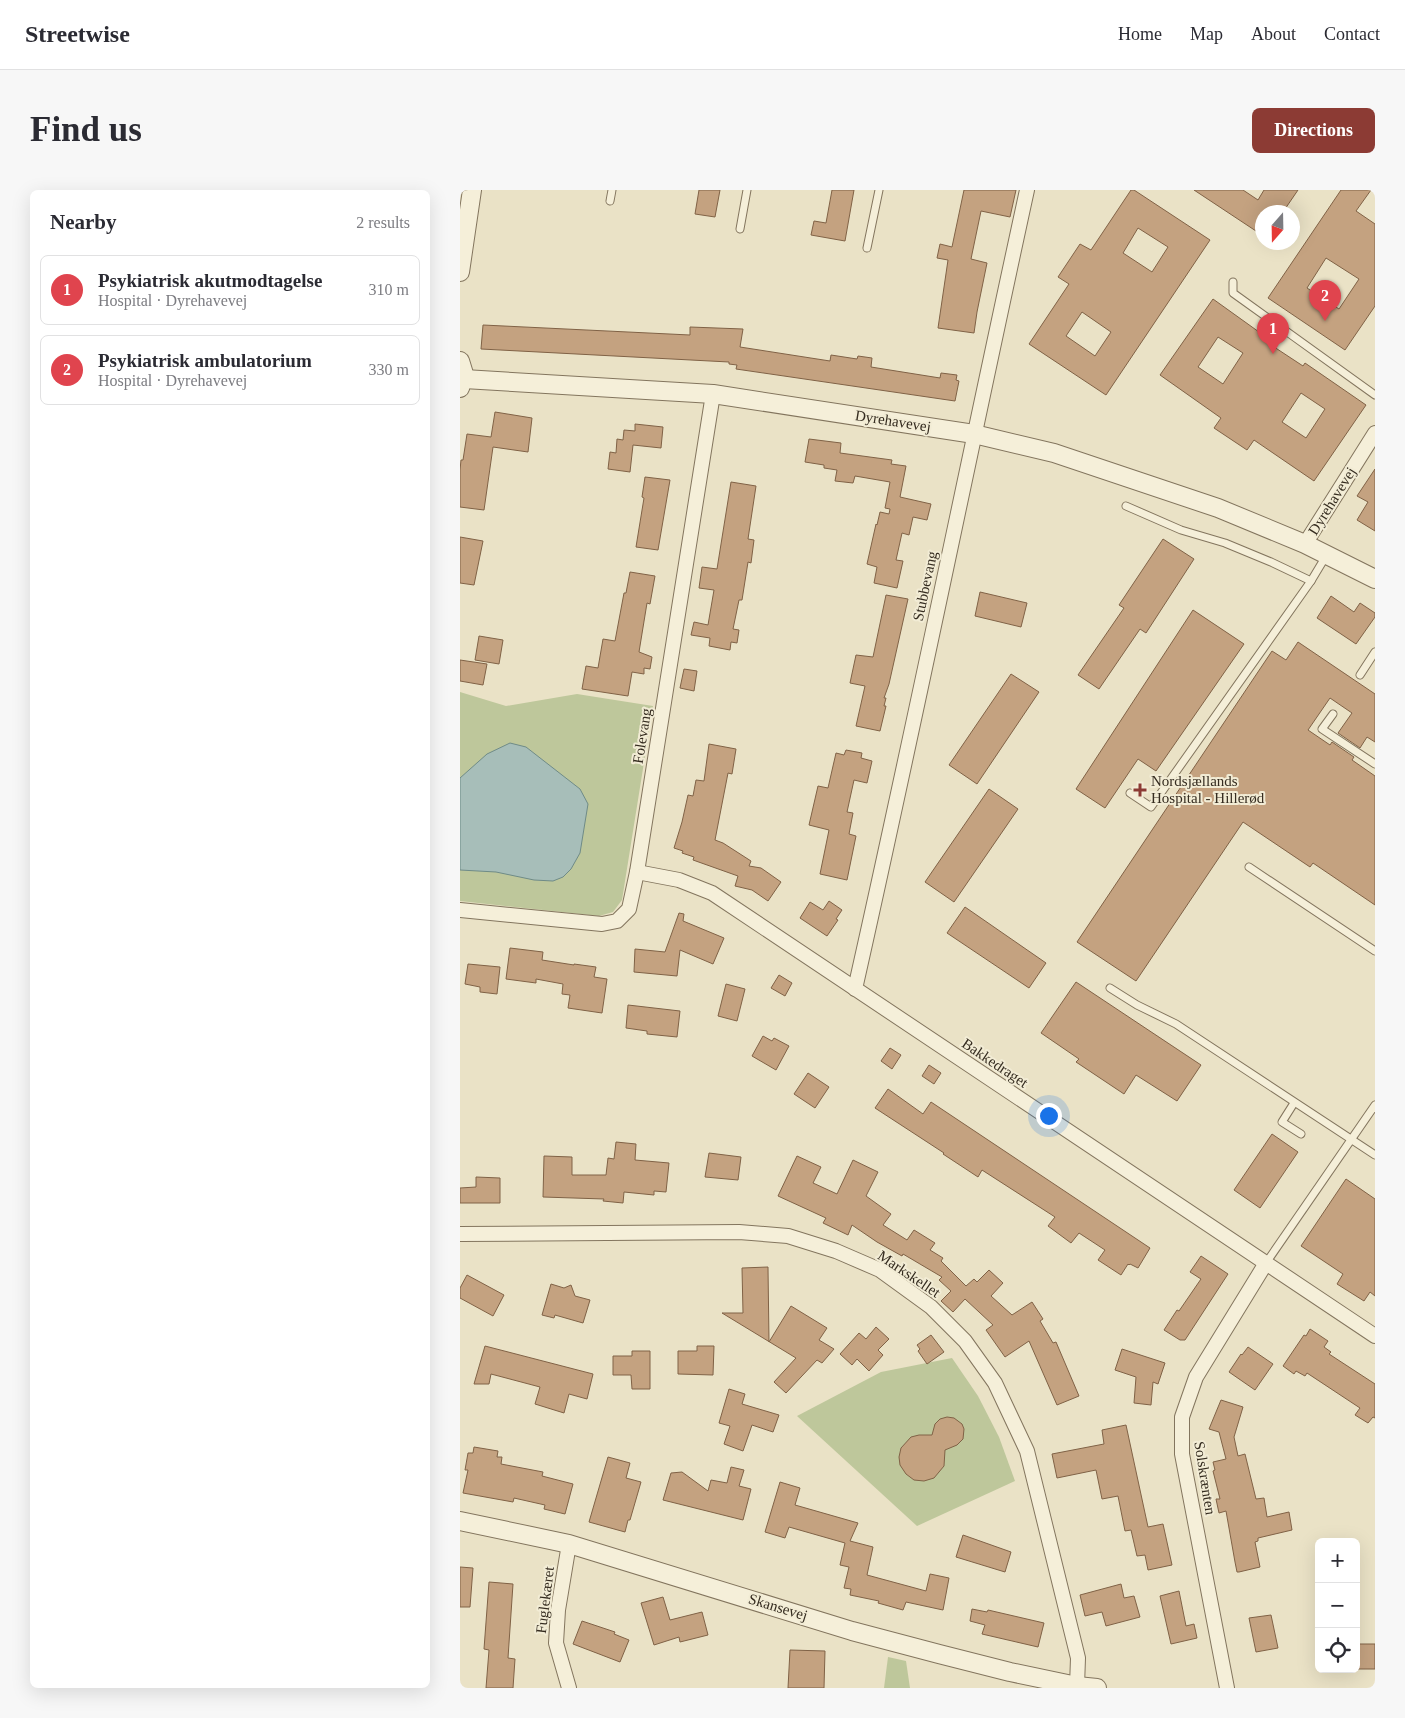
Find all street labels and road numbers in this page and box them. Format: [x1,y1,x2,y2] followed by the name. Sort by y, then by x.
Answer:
[854,407,932,435] street label: Dyrehavevej
[1305,464,1359,538] street label: Dyrehavevej
[910,549,940,622] street label: Stubbevang
[630,707,654,765] street label: Folevang
[959,1035,1032,1091] street label: Bakkedraget
[875,1247,944,1301] street label: Markskellet
[1191,1440,1219,1516] street label: Solskrænten
[533,1565,557,1634] street label: Fuglekæret
[747,1590,809,1624] street label: Skansevej

